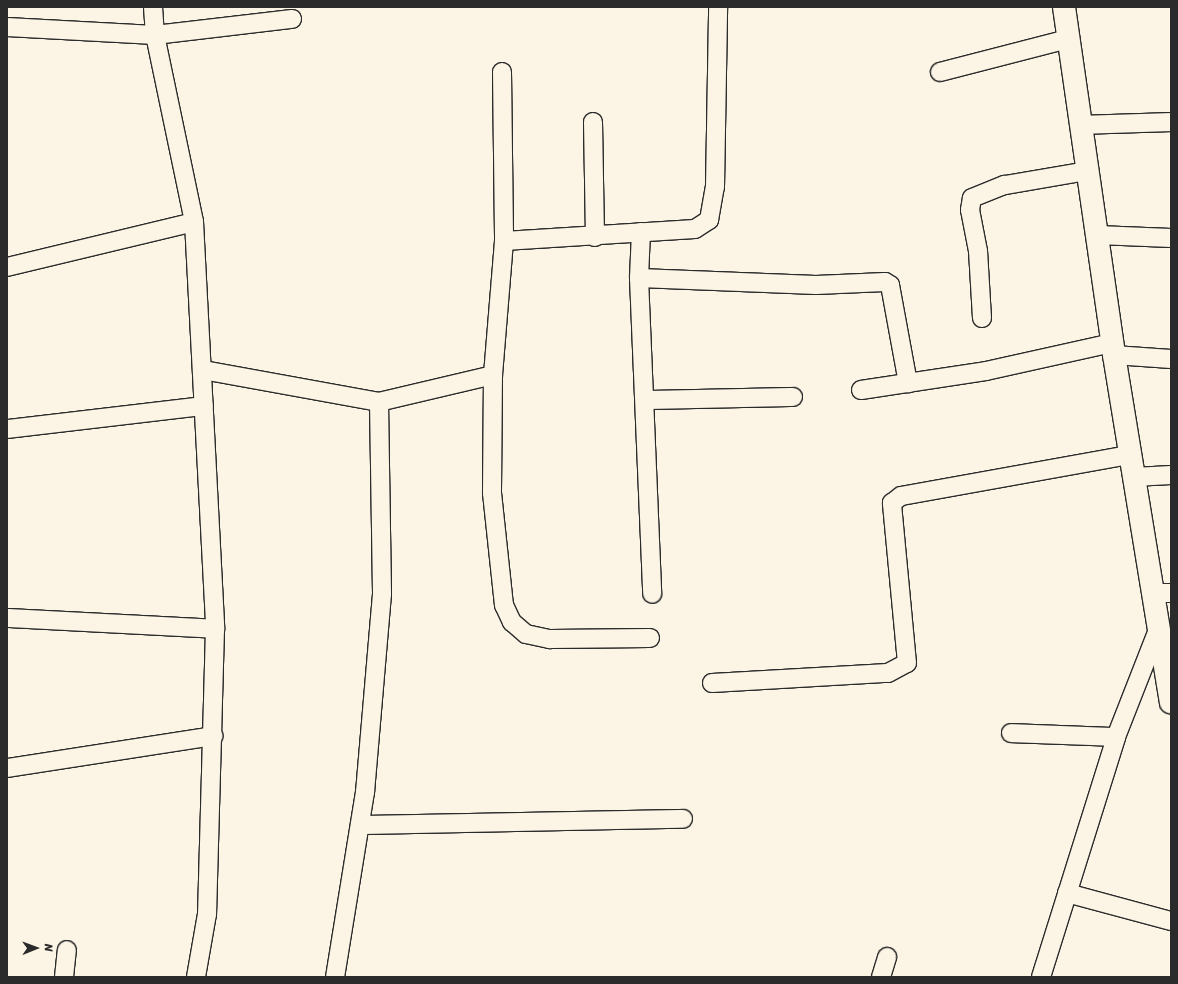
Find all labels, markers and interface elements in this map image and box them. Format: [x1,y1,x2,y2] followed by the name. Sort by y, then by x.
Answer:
[16,928,56,968] north arrow
[39,944,58,952] text: N

